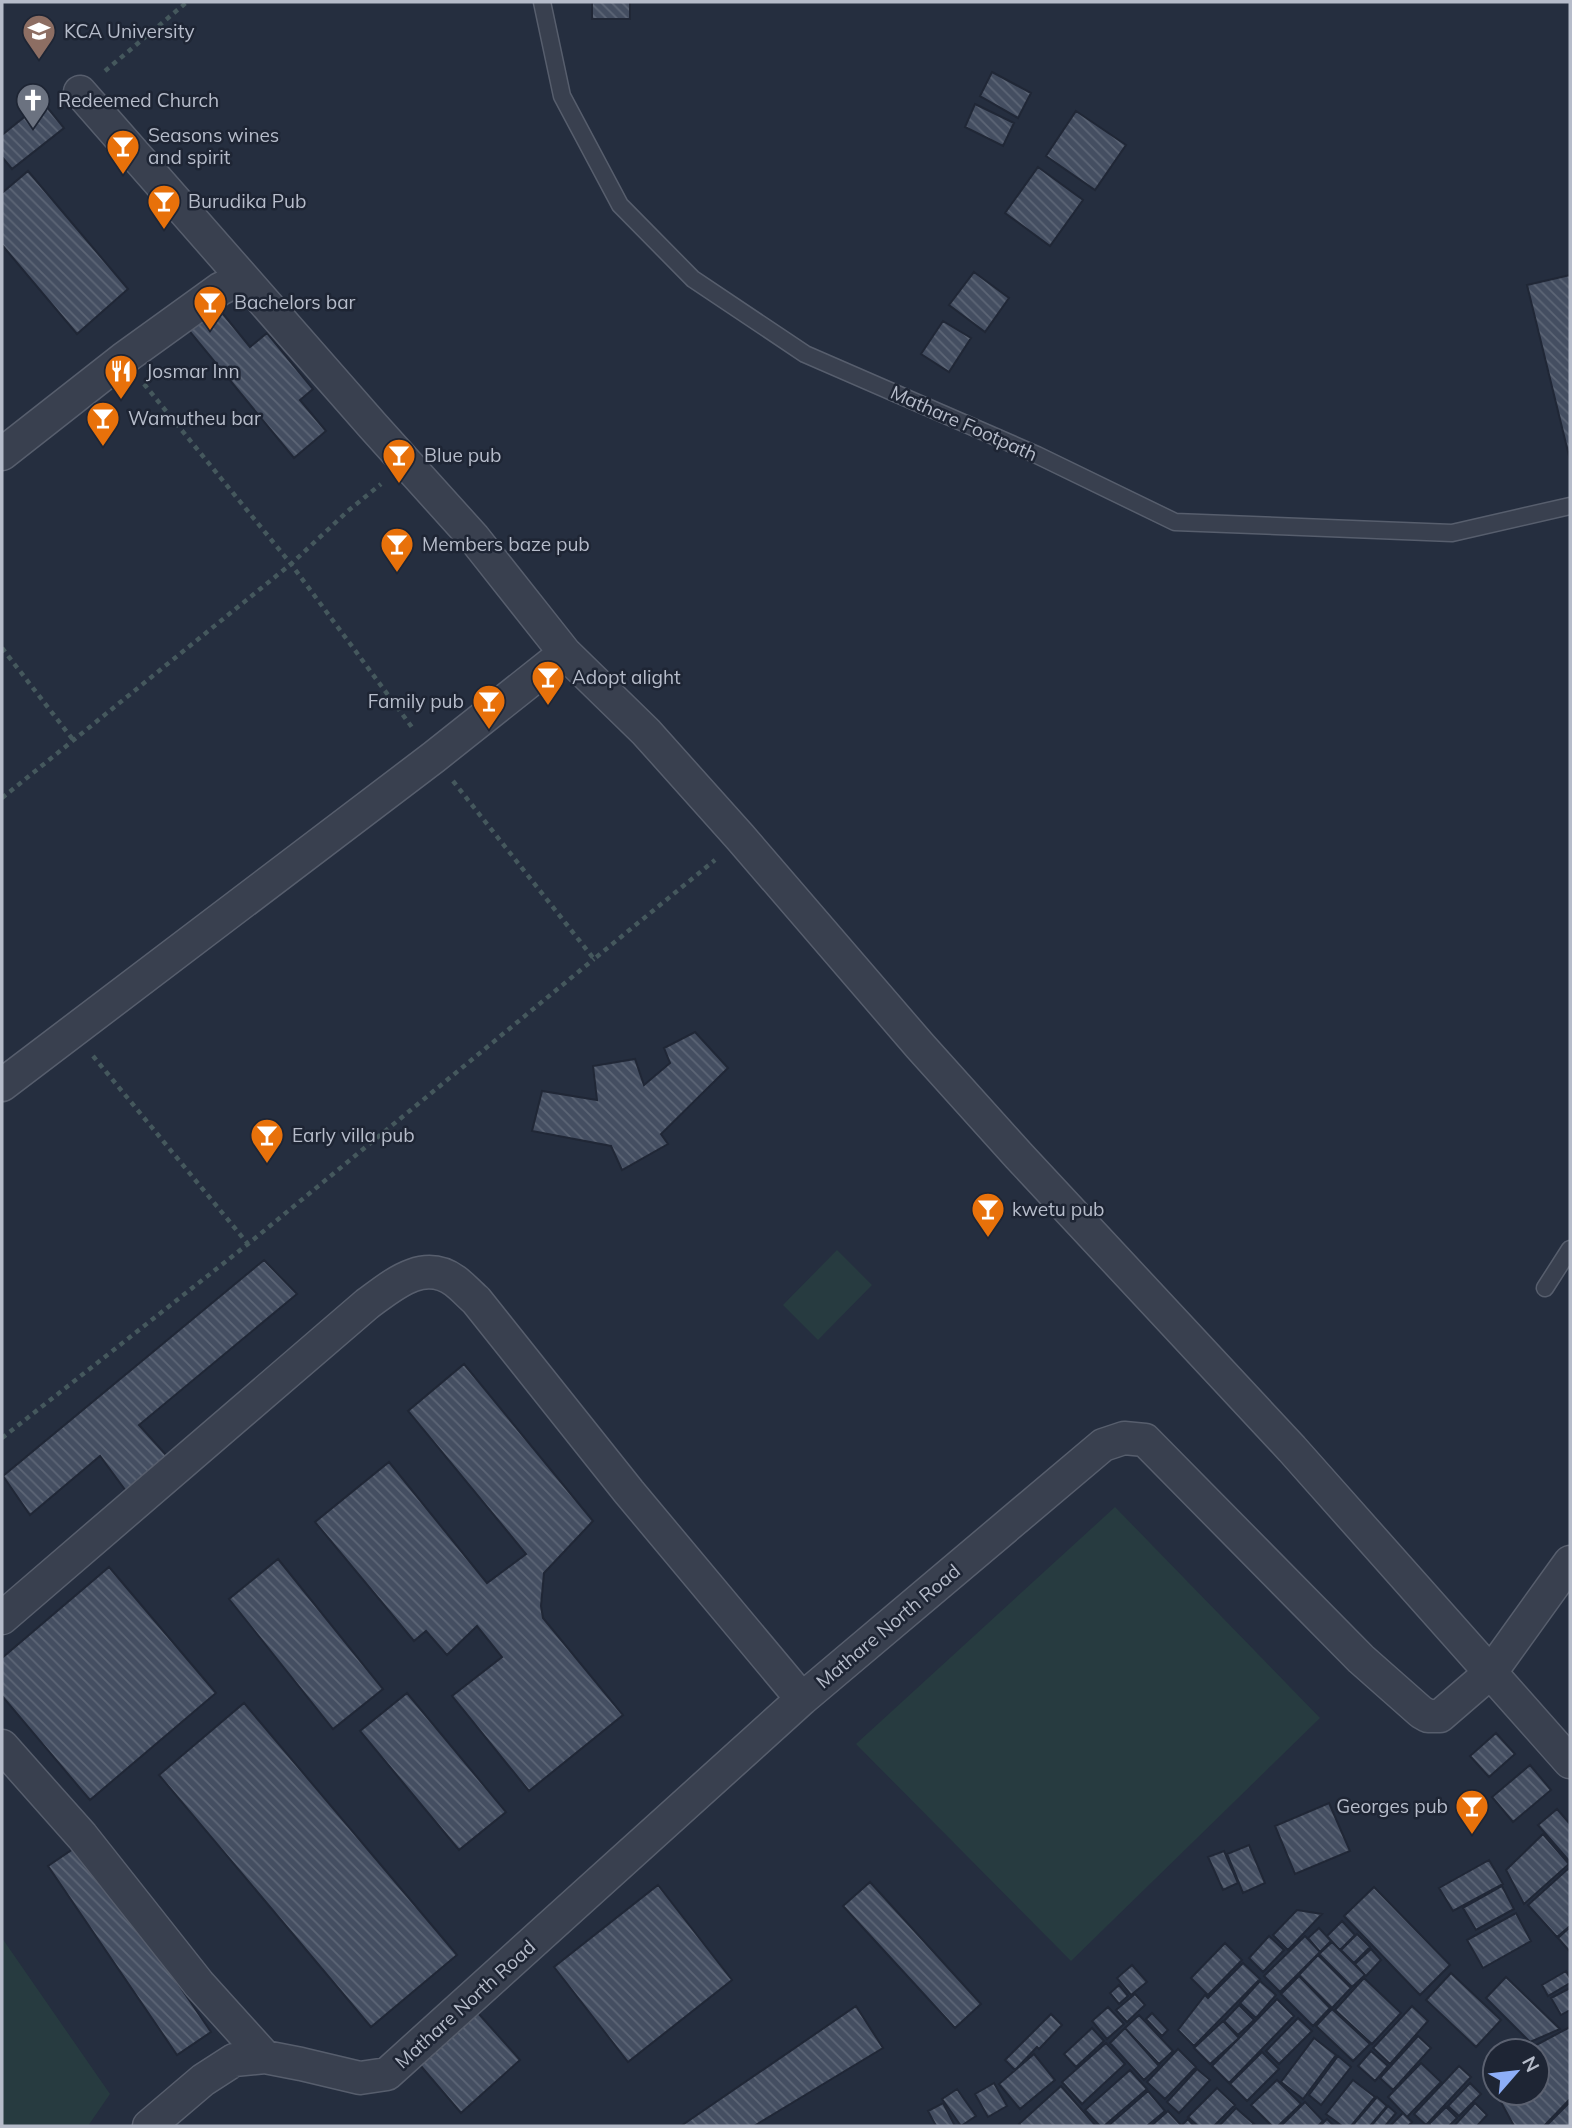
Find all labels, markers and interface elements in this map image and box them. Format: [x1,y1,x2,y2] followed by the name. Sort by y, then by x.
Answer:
[20,12,58,61] school or university icon: KCA University
[64,19,195,43] place label: KCA University
[14,81,52,130] church icon: Redeemed Church
[58,88,219,112] place label: Redeemed Church
[148,123,279,169] place label: Seasons wines and spirit
[104,127,142,176] bar icon: Seasons wines and spirit
[145,182,183,231] bar icon: Burudika Pub
[188,189,306,213] place label: Burudika Pub
[191,283,229,332] bar icon: Bachelors bar
[234,290,356,314] place label: Bachelors bar
[102,352,140,401] restaurant icon: Josmar Inn
[146,359,240,383] place label: Josmar Inn
[887,380,1041,466] street label: Mathare Footpath
[84,399,122,448] bar icon: Wamutheu bar
[128,406,261,430] place label: Wamutheu bar
[380,436,418,485] bar icon: Blue pub
[424,443,501,467] place label: Blue pub
[378,525,416,574] bar icon: Members baze pub
[422,532,590,556] place label: Members baze pub
[529,658,567,707] bar icon: Adopt alight
[572,665,681,689] place label: Adopt alight
[470,682,508,731] bar icon: Family pub
[368,689,464,713] place label: Family pub
[248,1116,286,1165] bar icon: Early villa pub
[292,1123,415,1147] place label: Early villa pub
[969,1190,1007,1239] bar icon: kwetu pub
[1012,1197,1105,1221] place label: kwetu pub
[811,1559,965,1693] street label: Mathare North Road
[1453,1787,1491,1836] bar icon: Georges pub
[1336,1794,1448,1818] place label: Georges pub
[390,1935,540,2073] street label: Mathare North Road
[1481,2037,1551,2107] north arrow
[1517,2052,1545,2076] text: N

